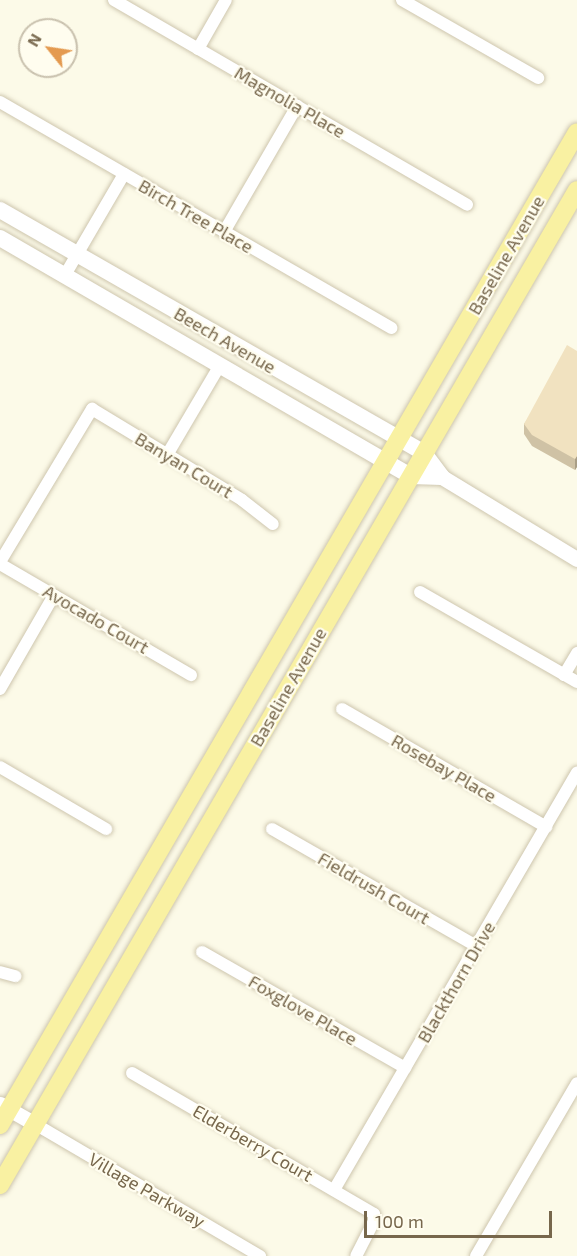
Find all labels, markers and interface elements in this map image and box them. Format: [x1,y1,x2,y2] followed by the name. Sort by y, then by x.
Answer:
[18,18,78,78] north arrow
[23,30,45,50] text: N
[231,62,349,142] street label: Magnolia Place
[135,174,257,258] street label: Birch Tree Place
[463,192,549,318] street label: Baseline Avenue
[170,302,280,378] street label: Beech Avenue
[131,427,237,503] street label: Banyan Court
[39,580,153,658] street label: Avocado Court
[245,624,331,750] street label: Baseline Avenue
[388,729,500,807] street label: Rosebay Place
[314,847,434,929] street label: Fieldrush Court
[413,918,499,1046] street label: Blackthorn Drive
[245,970,361,1050] street label: Foxglove Place
[189,1100,317,1186] street label: Elderberry Court
[85,1148,209,1232] street label: Village Parkway
[367,1199,554,1237] scale bar
[375,1210,424,1232] text: 100 m

